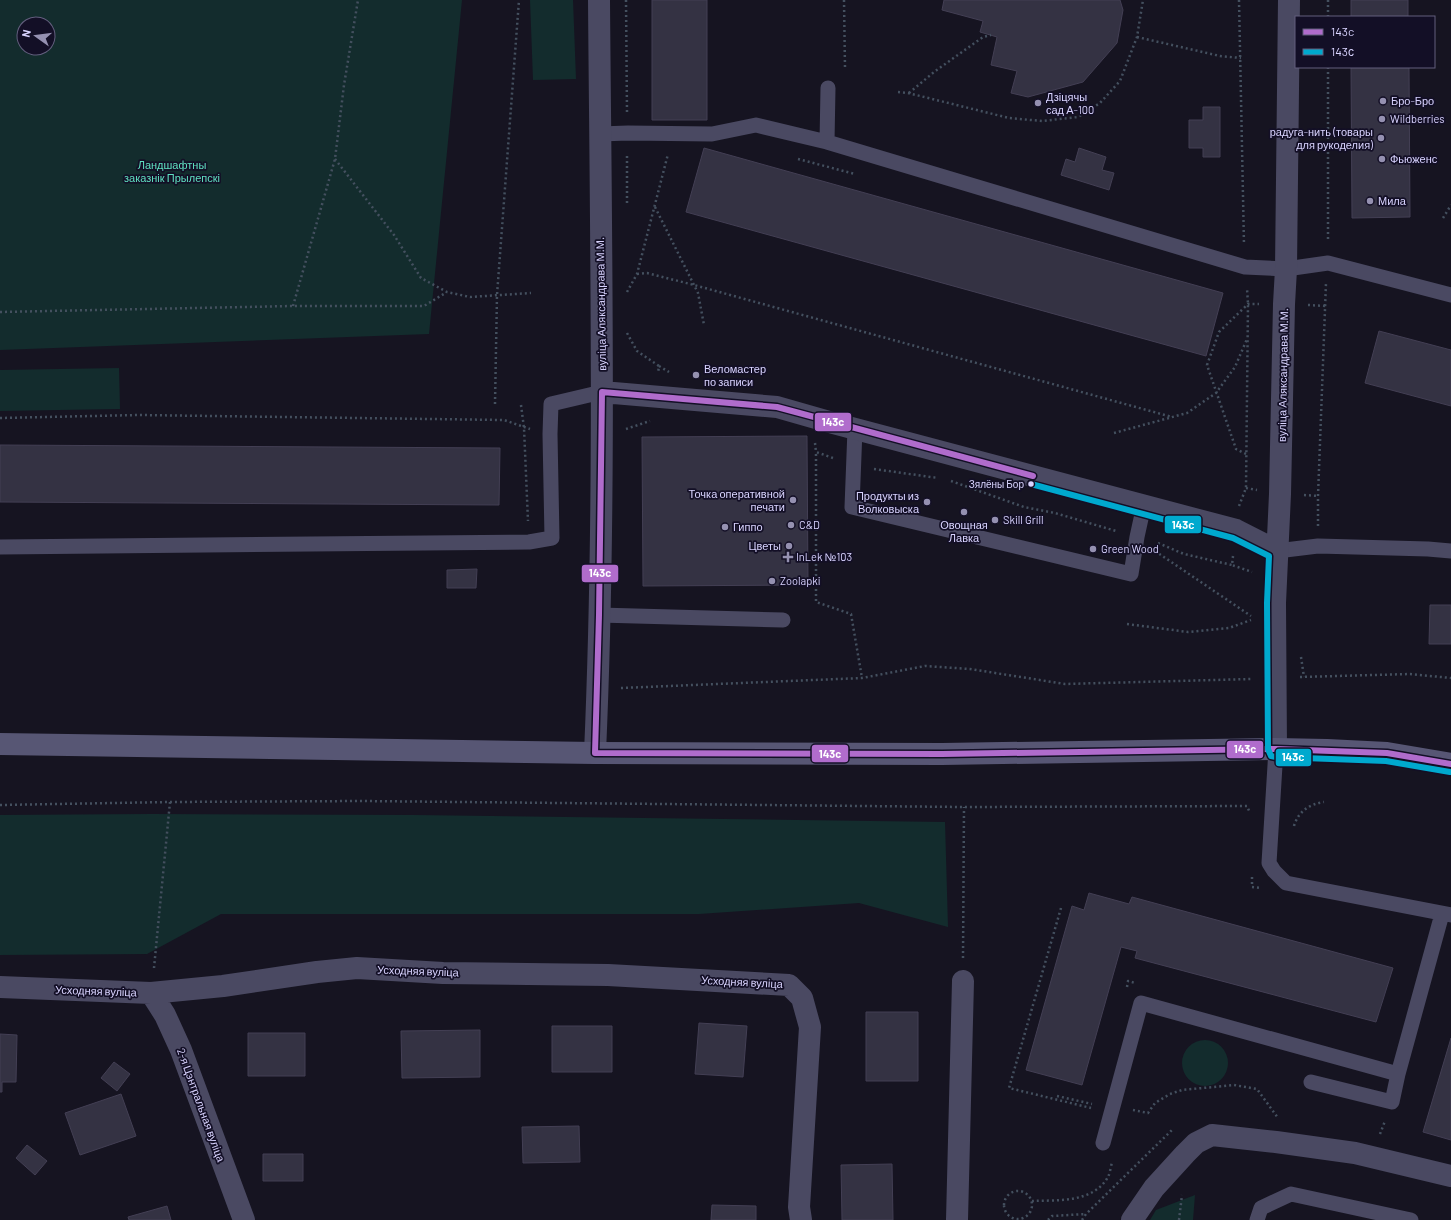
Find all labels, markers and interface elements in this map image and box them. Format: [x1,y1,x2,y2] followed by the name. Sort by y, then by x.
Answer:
[16,16,56,56] north arrow
[1295,16,1435,68] legend
[1331,24,1354,38] text: 143c
[19,28,33,39] text: N
[1331,44,1354,58] text: 143с
[1046,90,1094,116] place label: Дзіцячы сад А-100
[1391,94,1434,107] place label: Бро-Бро
[1378,96,1388,106] marker: Бро-Бро
[1033,98,1043,108] marker: Дзіцячы сад А-100
[1390,112,1445,125] place label: Wildberries
[1377,114,1387,124] marker: Wildberries
[1270,125,1373,151] place label: радуга-нить (товары для рукоделия)
[1376,133,1386,143] marker: радуга-нить (товары для рукоделия)
[1390,152,1438,165] place label: Фьюженс
[1377,154,1387,164] marker: Фьюженс
[124,158,220,184] park label: Ландшафтны заказнік Прылепскі
[1378,194,1407,207] place label: Мила
[1365,196,1375,206] marker: Мила
[593,237,608,371] street label: вуліца Аляксандрава М.М.
[1275,308,1290,442] street label: вуліца Аляксандрава М.М.
[704,362,766,388] place label: Веломастер по записи
[691,370,701,380] marker: Веломастер по записи
[814,412,852,432] line badge: 143c
[822,415,844,428] text: 143c
[969,478,1024,490] place label: Зялёны Бор
[1026,479,1036,489] marker: Зялёны Бор
[689,487,785,513] place label: Точка оперативной печати
[856,489,920,515] place label: Продукты из Волковыска
[788,495,798,505] marker: Точка оперативной печати
[922,497,932,507] marker: Продукты из Волковыска
[959,507,969,517] marker: Овощная Лавка
[1003,513,1044,526] place label: Skill Grill
[990,515,1000,525] marker: Skill Grill
[1164,515,1202,534] line badge: 143с
[799,518,820,531] place label: C&D
[940,518,988,544] place label: Овощная Лавка
[1172,518,1194,531] text: 143с
[733,520,763,533] place label: Гиппо
[786,520,796,530] marker: C&D
[720,522,730,532] marker: Гиппо
[748,539,781,552] place label: Цветы
[784,541,794,551] marker: Цветы
[1101,542,1159,555] place label: Green Wood
[1088,544,1098,554] marker: Green Wood
[796,550,852,563] place label: InLek №103
[783,552,793,562] marker: InLek №103
[581,564,619,583] line badge: 143c
[589,566,611,579] text: 143c
[780,574,821,587] place label: Zoolapki
[767,576,777,586] marker: Zoolapki
[1226,740,1264,759] line badge: 143c
[1234,742,1256,755] text: 143c
[811,744,849,763] line badge: 143c
[819,747,841,760] text: 143c
[1275,748,1312,767] line badge: 143с
[1282,750,1304,763] text: 143с
[377,963,460,978] street label: Усходняя вуліца
[701,973,784,990] street label: Усходняя вуліца
[55,983,138,998] street label: Усходняя вуліца
[175,1046,228,1164] street label: 2-я Цэнтральная вуліца

